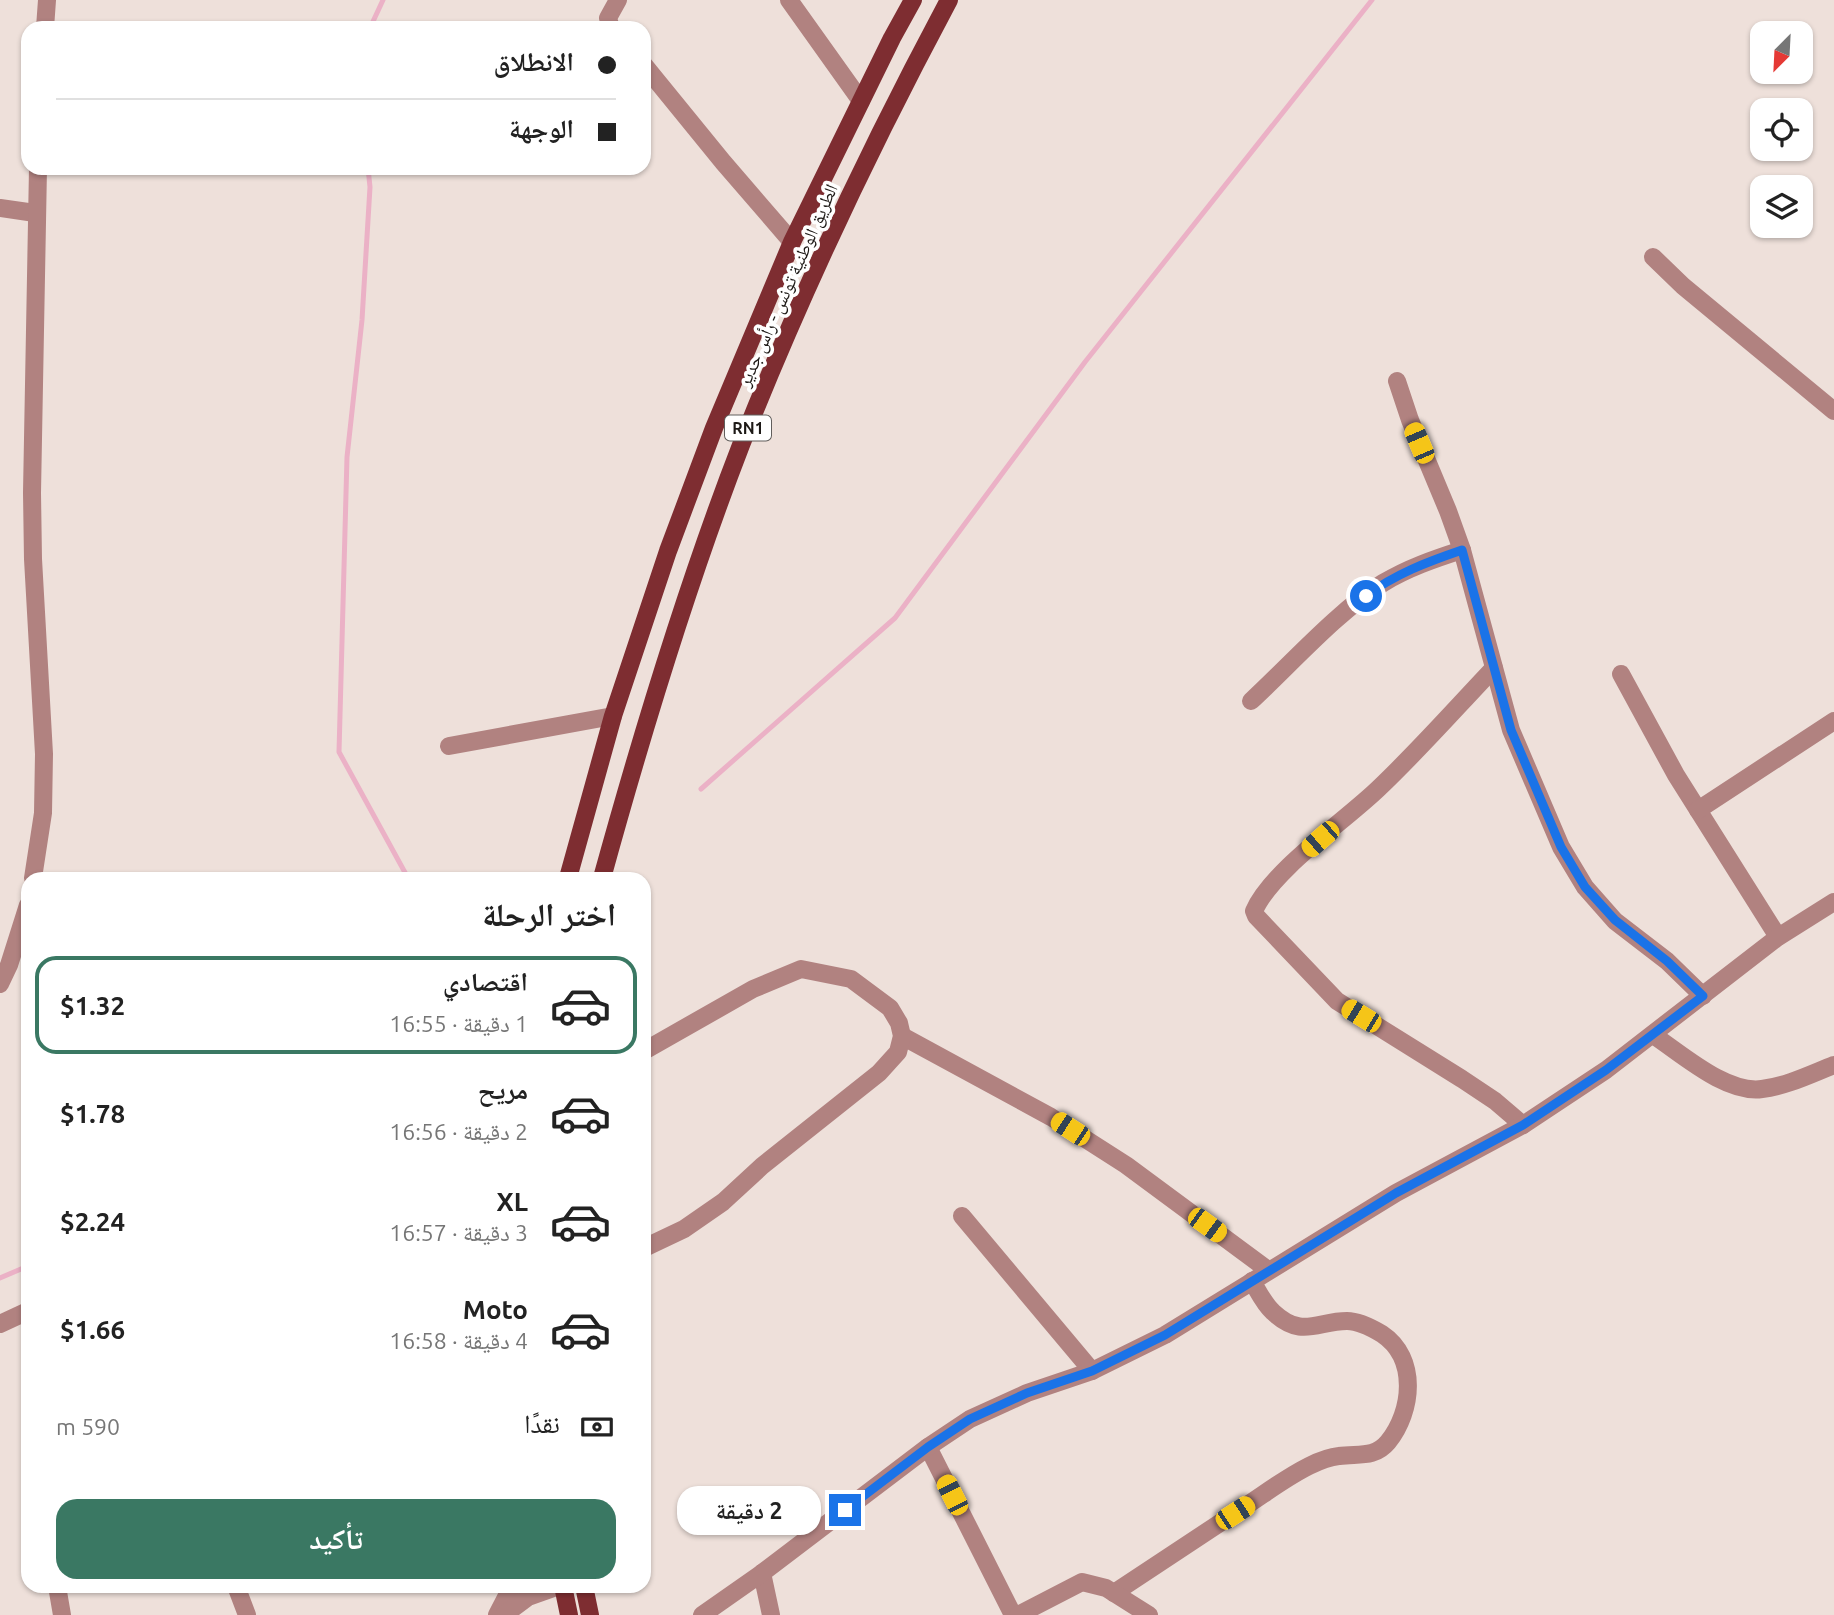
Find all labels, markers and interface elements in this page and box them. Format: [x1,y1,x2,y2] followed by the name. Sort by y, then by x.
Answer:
[1750,21,1813,84] north arrow
[1750,21,1813,238] map controls
[494,47,574,76] text: الانطلاق
[1750,98,1813,161] button: locate
[509,114,574,143] text: الوجهة
[1750,175,1813,238] button: layers
[733,181,843,391] street label: الطريق الوطنية تونس - رأس جدير
[725,416,771,440] road number: RN1
[1402,420,1437,466] car
[1350,580,1382,612] route start
[1298,817,1343,861] car
[482,896,616,932] text: اختر الرحلة
[443,967,528,996] text: اقتصادي
[549,974,612,1037] icon: car
[60,991,125,1020] text: $1.32
[1338,996,1385,1036] car
[389,1011,528,1036] text: 1 دقيقة · 16:55
[478,1075,528,1104] text: مريح
[549,1082,612,1145] icon: car
[60,1099,125,1128] text: $1.78
[1047,1109,1094,1149] car
[389,1119,528,1144] text: 2 دقيقة · 16:56
[497,1187,528,1216] text: XL
[549,1190,612,1253] icon: car
[1184,1204,1231,1246] car
[60,1207,125,1236] text: $2.24
[389,1220,528,1245] text: 3 دقيقة · 16:57
[463,1295,528,1324] text: Moto
[549,1298,612,1361] icon: car
[60,1315,125,1344] text: $1.66
[389,1328,528,1353] text: 4 دقيقة · 16:58
[578,1408,616,1446] icon: cash
[524,1409,560,1438] text: نقدًا
[56,1414,120,1439] text: 590 m
[934,1472,971,1518] car
[677,1486,820,1534] callout: 2 دقيقة
[1212,1493,1259,1533] car
[829,1494,861,1526] route end
[716,1498,782,1523] text: 2 دقيقة
[56,1499,616,1579] button: تأكيد

